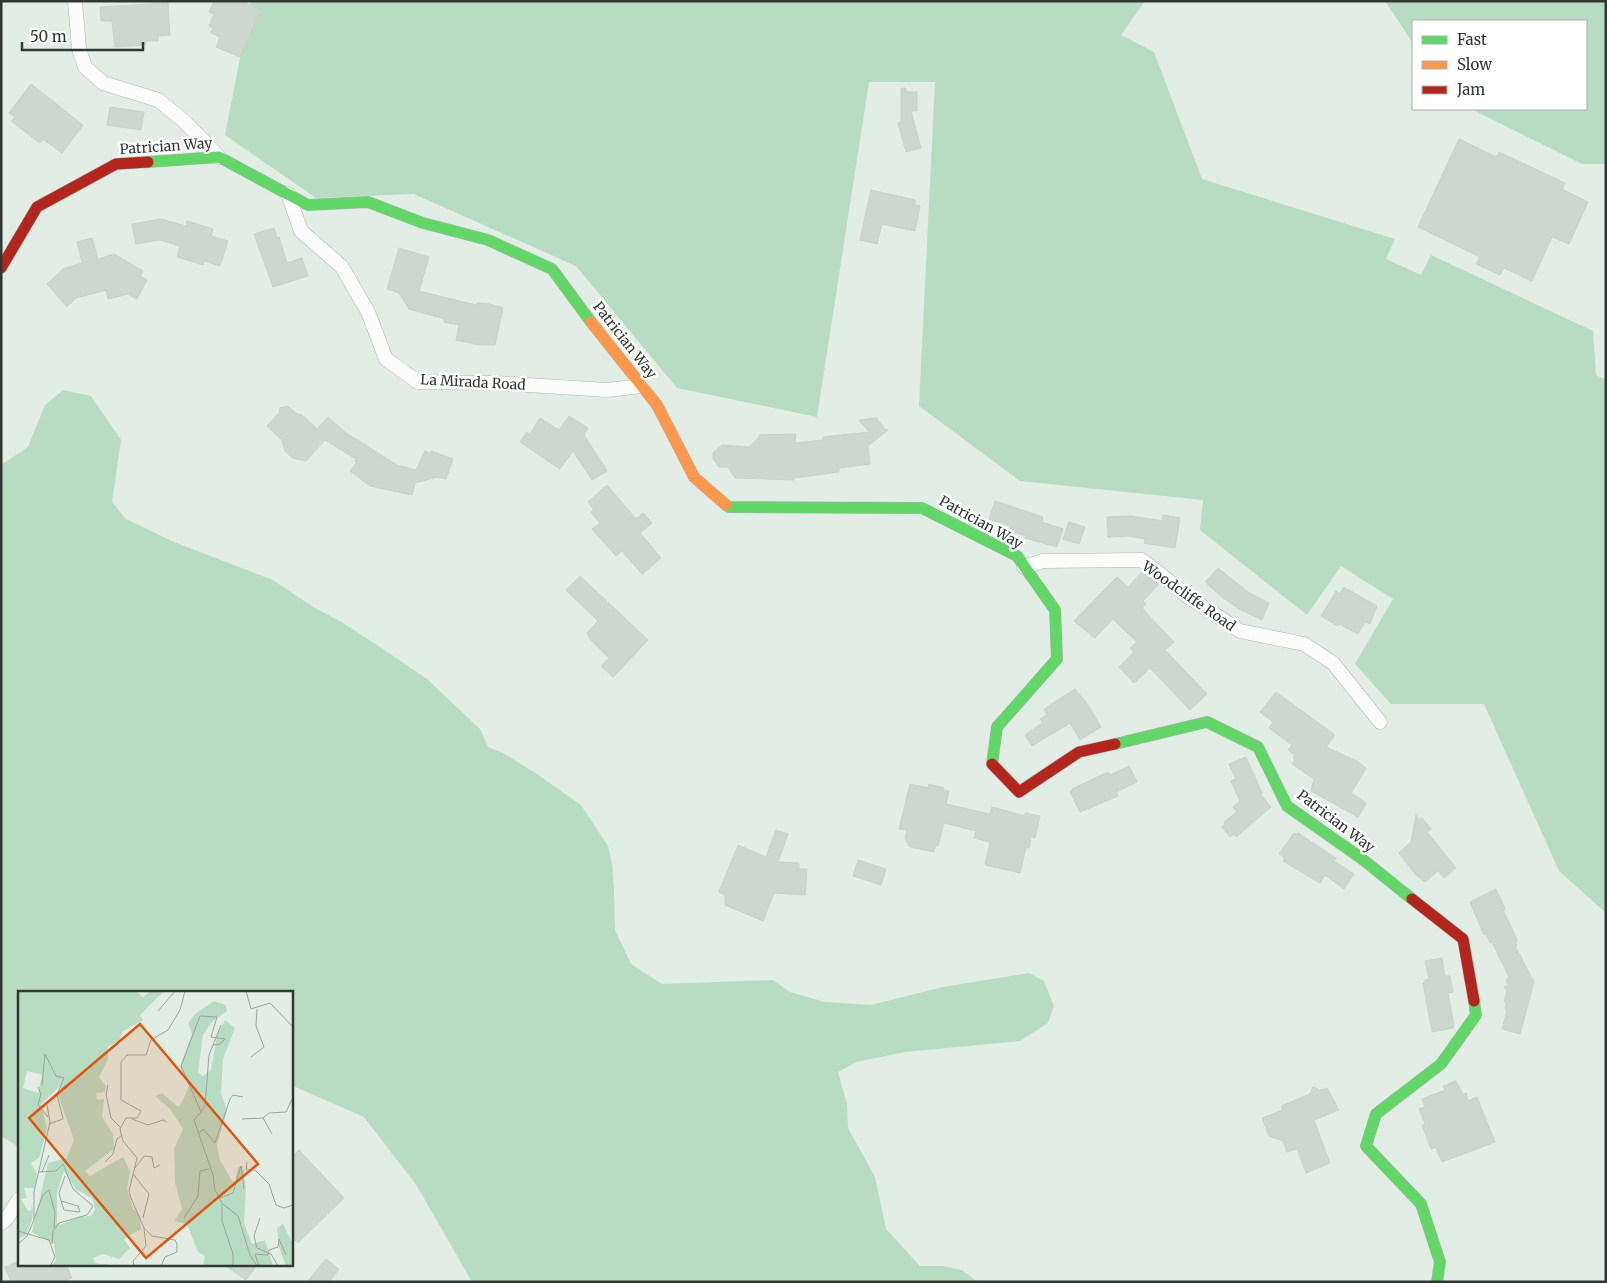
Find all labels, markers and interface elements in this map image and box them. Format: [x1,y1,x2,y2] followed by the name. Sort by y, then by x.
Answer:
[22,20,144,52] scale bar
[1412,20,1587,110] legend
[30,27,67,46] text: 50 m
[1457,30,1487,49] text: Fast
[1457,55,1492,74] text: Slow
[1456,80,1485,99] text: Jam
[119,134,214,158] street label: Patrician Way
[589,298,661,383] street label: Patrician Way
[420,370,527,394] street label: La Mirada Road
[936,492,1027,553] street label: Patrician Way
[1138,557,1240,635] street label: Woodcliffe Road
[1293,786,1379,857] street label: Patrician Way
[18,991,292,1266] inset map

